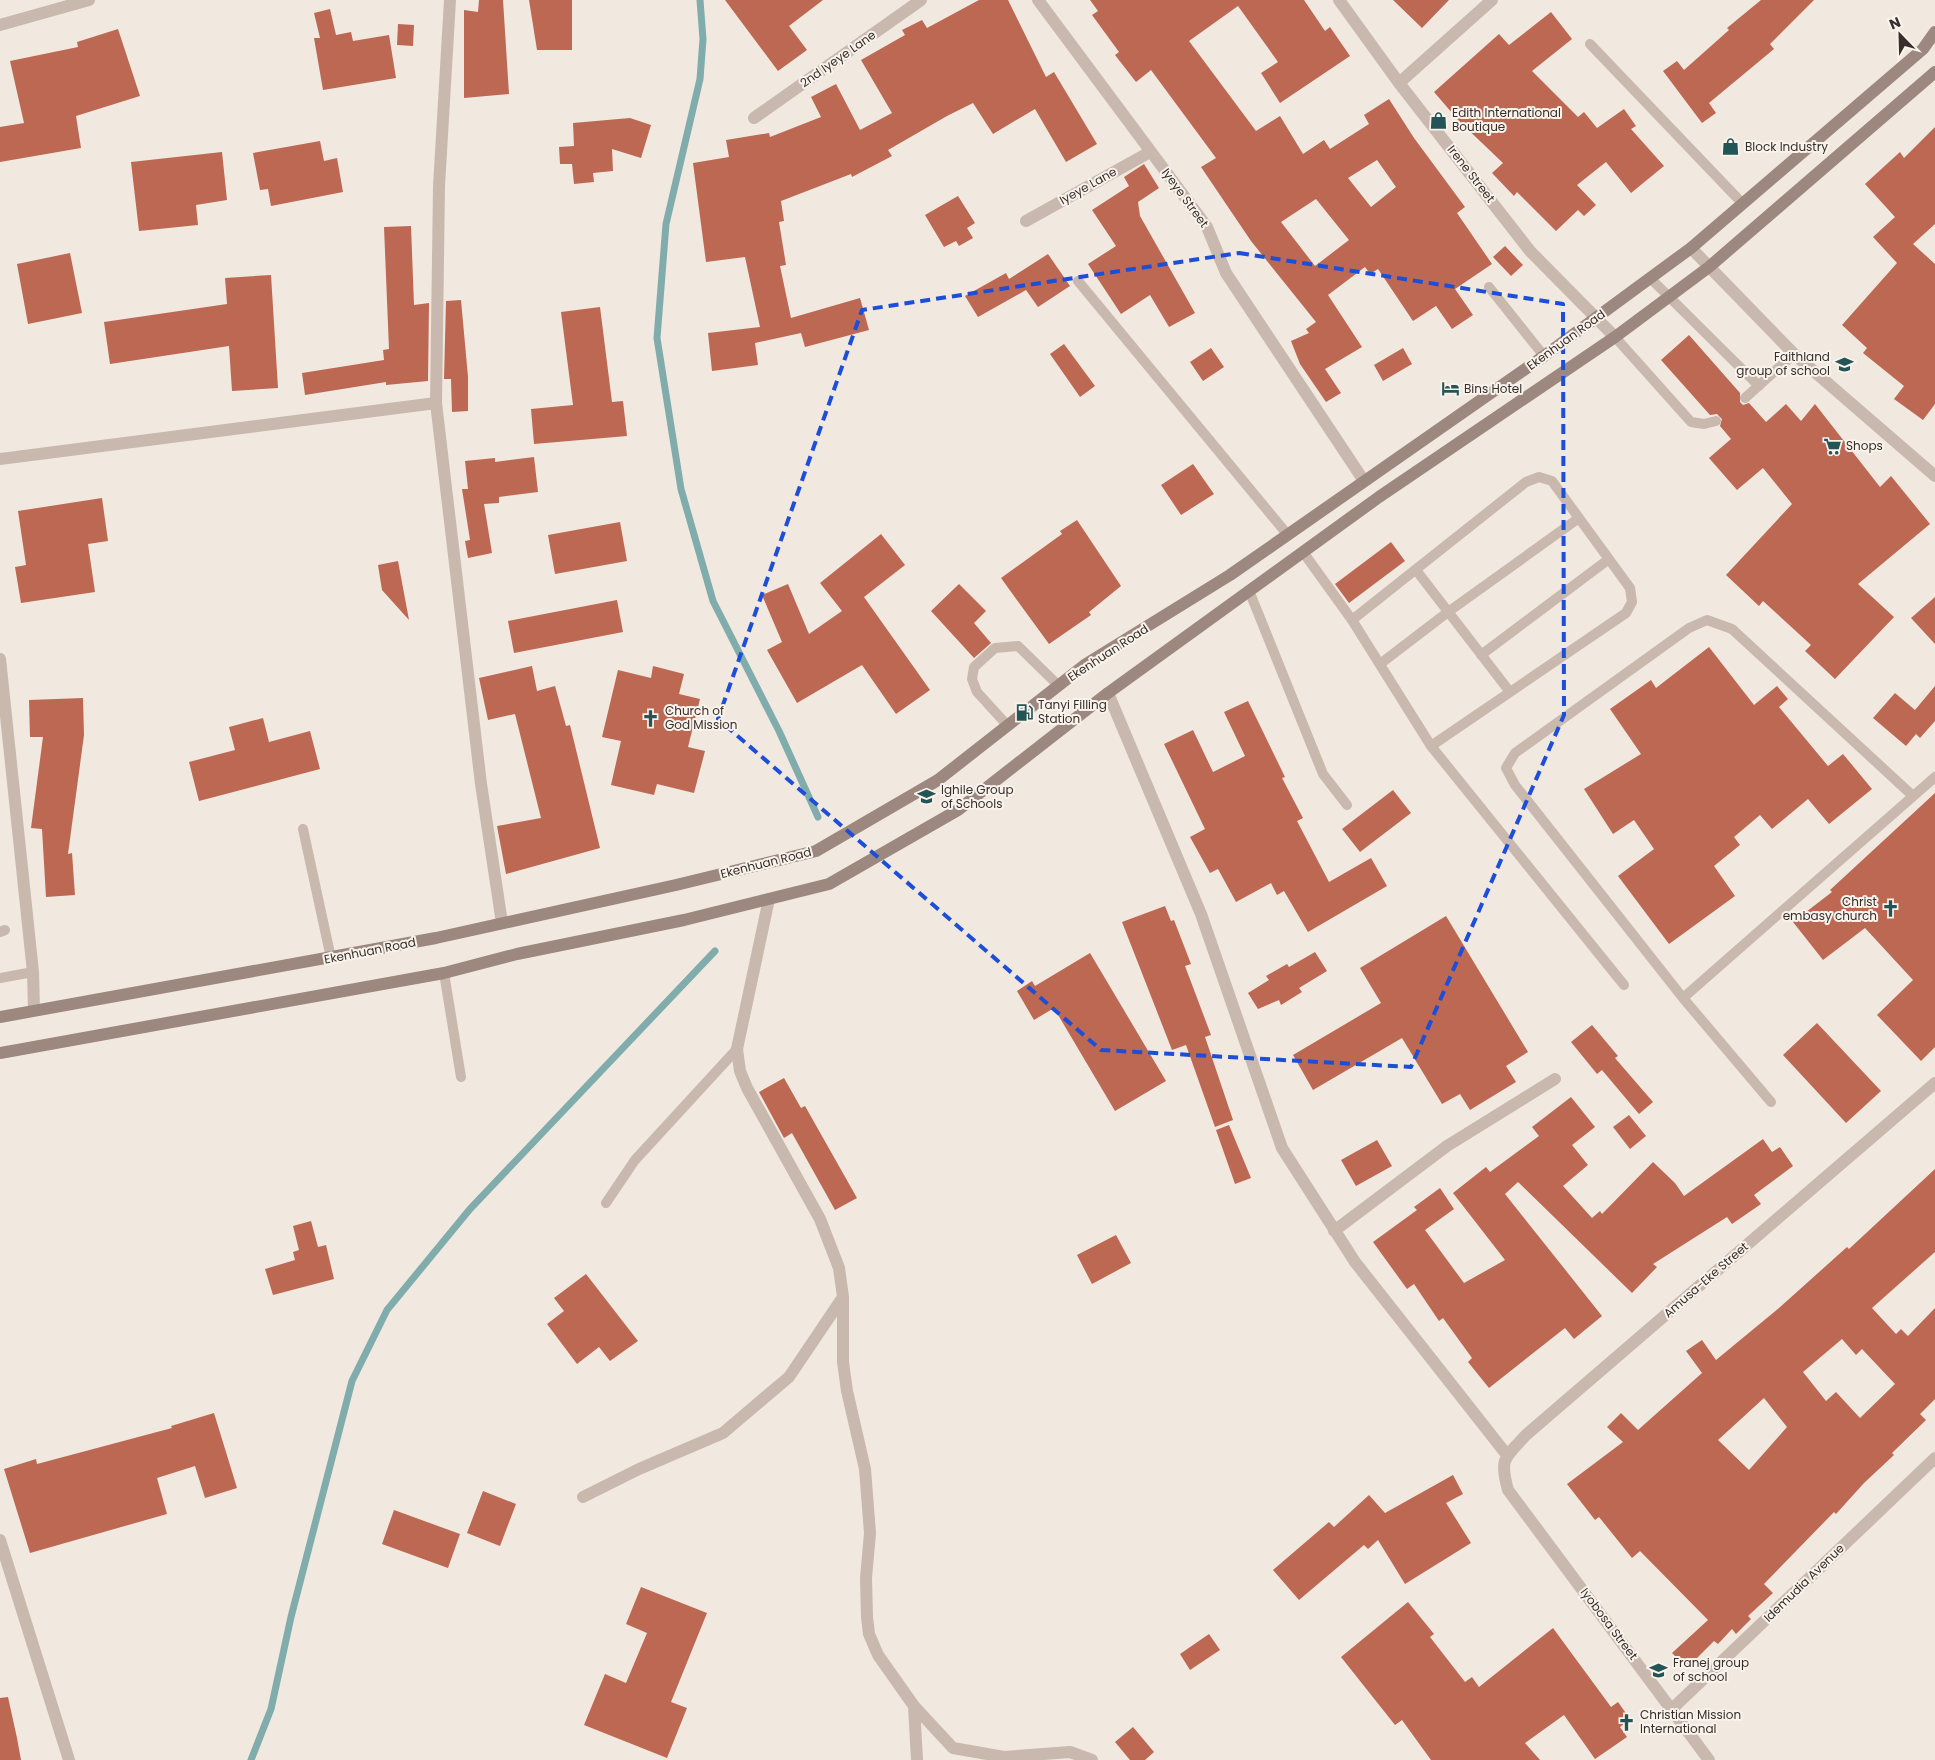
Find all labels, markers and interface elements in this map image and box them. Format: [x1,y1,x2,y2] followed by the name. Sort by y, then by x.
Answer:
[1875,10,1925,60] north arrow
[1886,12,1904,34] text: N
[796,26,879,91] street label: 2nd Iyeye Lane
[1452,104,1561,135] place label: Edith International Boutique
[1428,110,1448,130] shop icon: Edith International Boutique
[1721,137,1741,157] shop icon: Block Industry
[1745,138,1828,155] place label: Block Industry
[1444,142,1499,206] street label: Irene Street
[1056,163,1119,208] street label: Iyeye Lane
[1158,165,1213,231] street label: Iyeye Street
[1523,305,1608,374] street label: Ekenhuan Road
[1736,348,1830,379] place label: Faithland group of school
[1834,354,1854,374] school or university icon: Faithland group of school
[1440,379,1460,399] hotel icon: Bins Hotel
[1464,380,1522,397] place label: Bins Hotel
[1822,436,1842,456] supermarket icon: Shops
[1846,437,1883,454] place label: Shops
[1064,620,1151,685] street label: Ekenhuan Road
[1038,696,1107,727] place label: Tanyi Filling Station
[665,702,737,733] place label: Church of God Mission
[1014,702,1034,722] fuel station icon: Tanyi Filling Station
[641,708,661,728] church icon: Church of God Mission
[941,781,1014,812] place label: Ighile Group of Schools
[917,787,937,807] school or university icon: Ighile Group of Schools
[719,843,813,882] street label: Ekenhuan Road
[1783,893,1877,924] place label: Christ embasy church
[1881,899,1901,919] church icon: Christ embasy church
[323,933,417,968] street label: Ekenhuan Road
[1660,1238,1752,1321] street label: Amusa-Eke Street
[1760,1540,1848,1626] street label: Idemudia Avenue
[1577,1584,1642,1663] street label: Iyobosa Street
[1673,1654,1749,1685] place label: Franej group of school
[1649,1660,1669,1680] school or university icon: Franej group of school
[1640,1706,1741,1737] place label: Christian Mission International
[1616,1712,1636,1732] church icon: Christian Mission International

